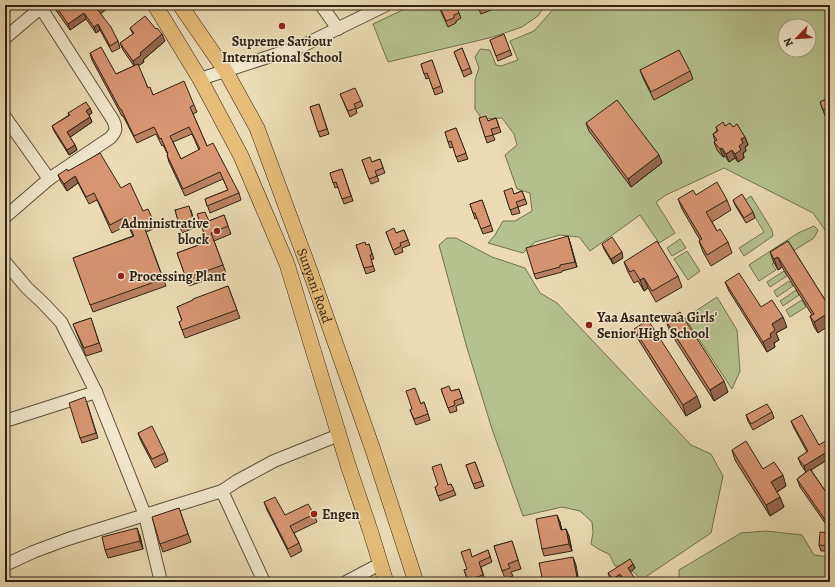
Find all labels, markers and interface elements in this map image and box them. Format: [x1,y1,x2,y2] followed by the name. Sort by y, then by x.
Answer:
[777,18,817,58] north arrow
[277,21,287,31] marker: Supreme Saviour International School
[222,32,342,67] place label: Supreme Saviour International School
[780,35,797,49] text: N
[120,214,210,249] place label: Administrative block
[212,226,222,236] marker: Administrative block
[292,245,337,326] street label: Sunyani Road
[129,267,227,286] place label: Processing Plant
[116,271,126,281] marker: Processing Plant
[596,308,718,343] place label: Yaa Asantewaa Girls' Senior High School
[584,320,594,330] marker: Yaa Asantewaa Girls' Senior High School
[322,505,359,524] place label: Engen
[309,509,319,519] marker: Engen

